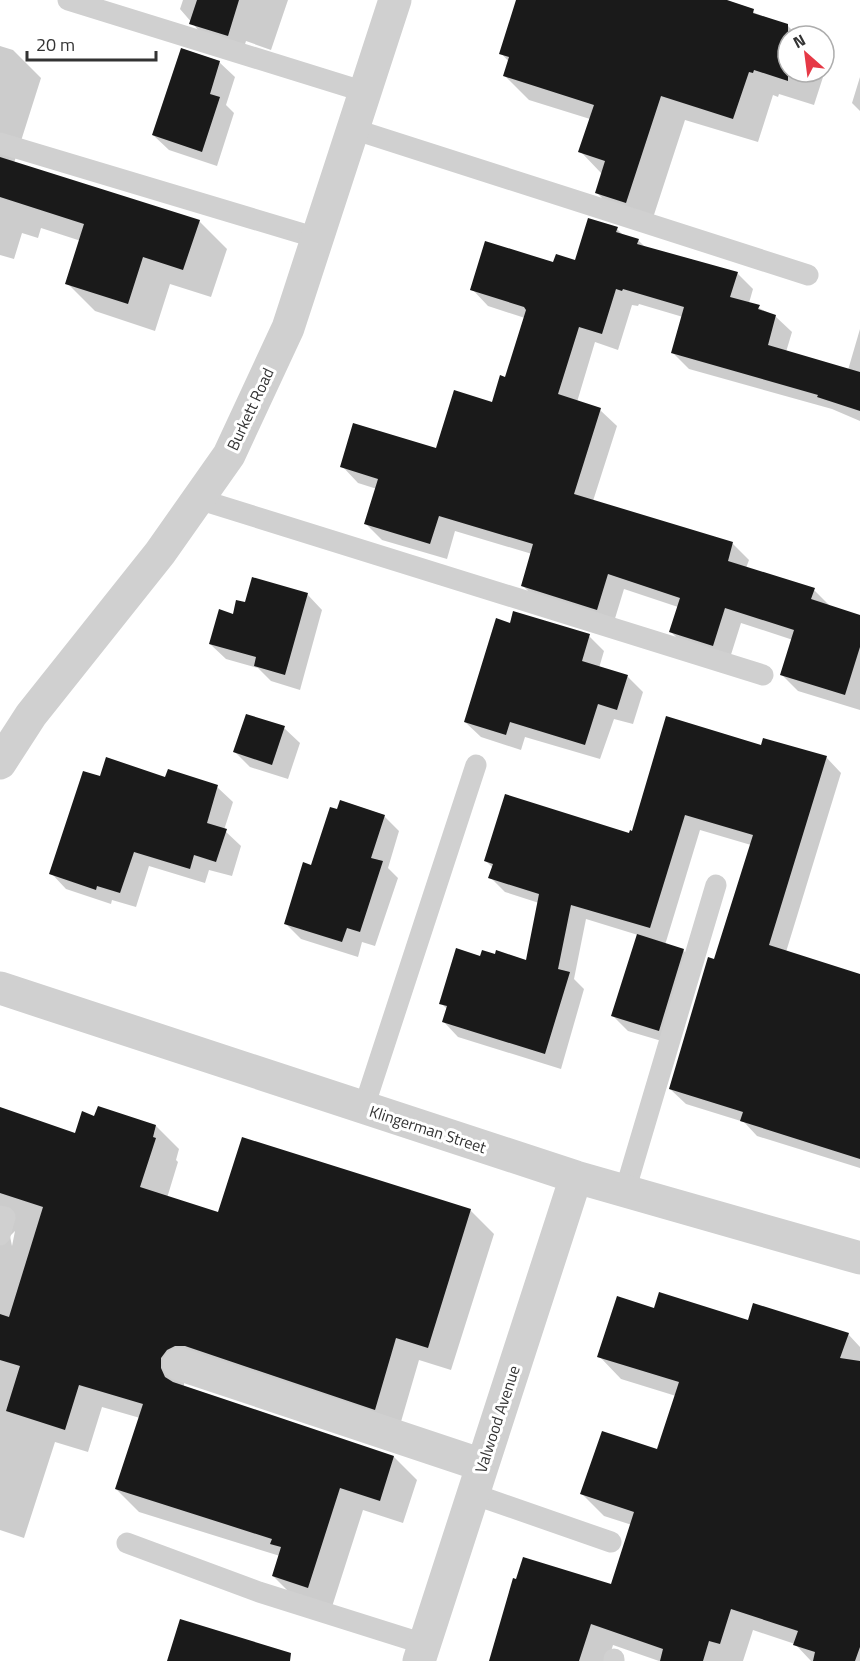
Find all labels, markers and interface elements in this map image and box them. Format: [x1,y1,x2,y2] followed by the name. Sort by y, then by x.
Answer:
[27,24,156,62] scale bar
[776,24,836,84] north arrow
[788,28,809,54] text: N
[36,31,75,58] text: 20 m
[220,364,280,454] street label: Burkett Road
[367,1099,490,1159] street label: Klingerman Street
[468,1362,526,1476] street label: Valwood Avenue

